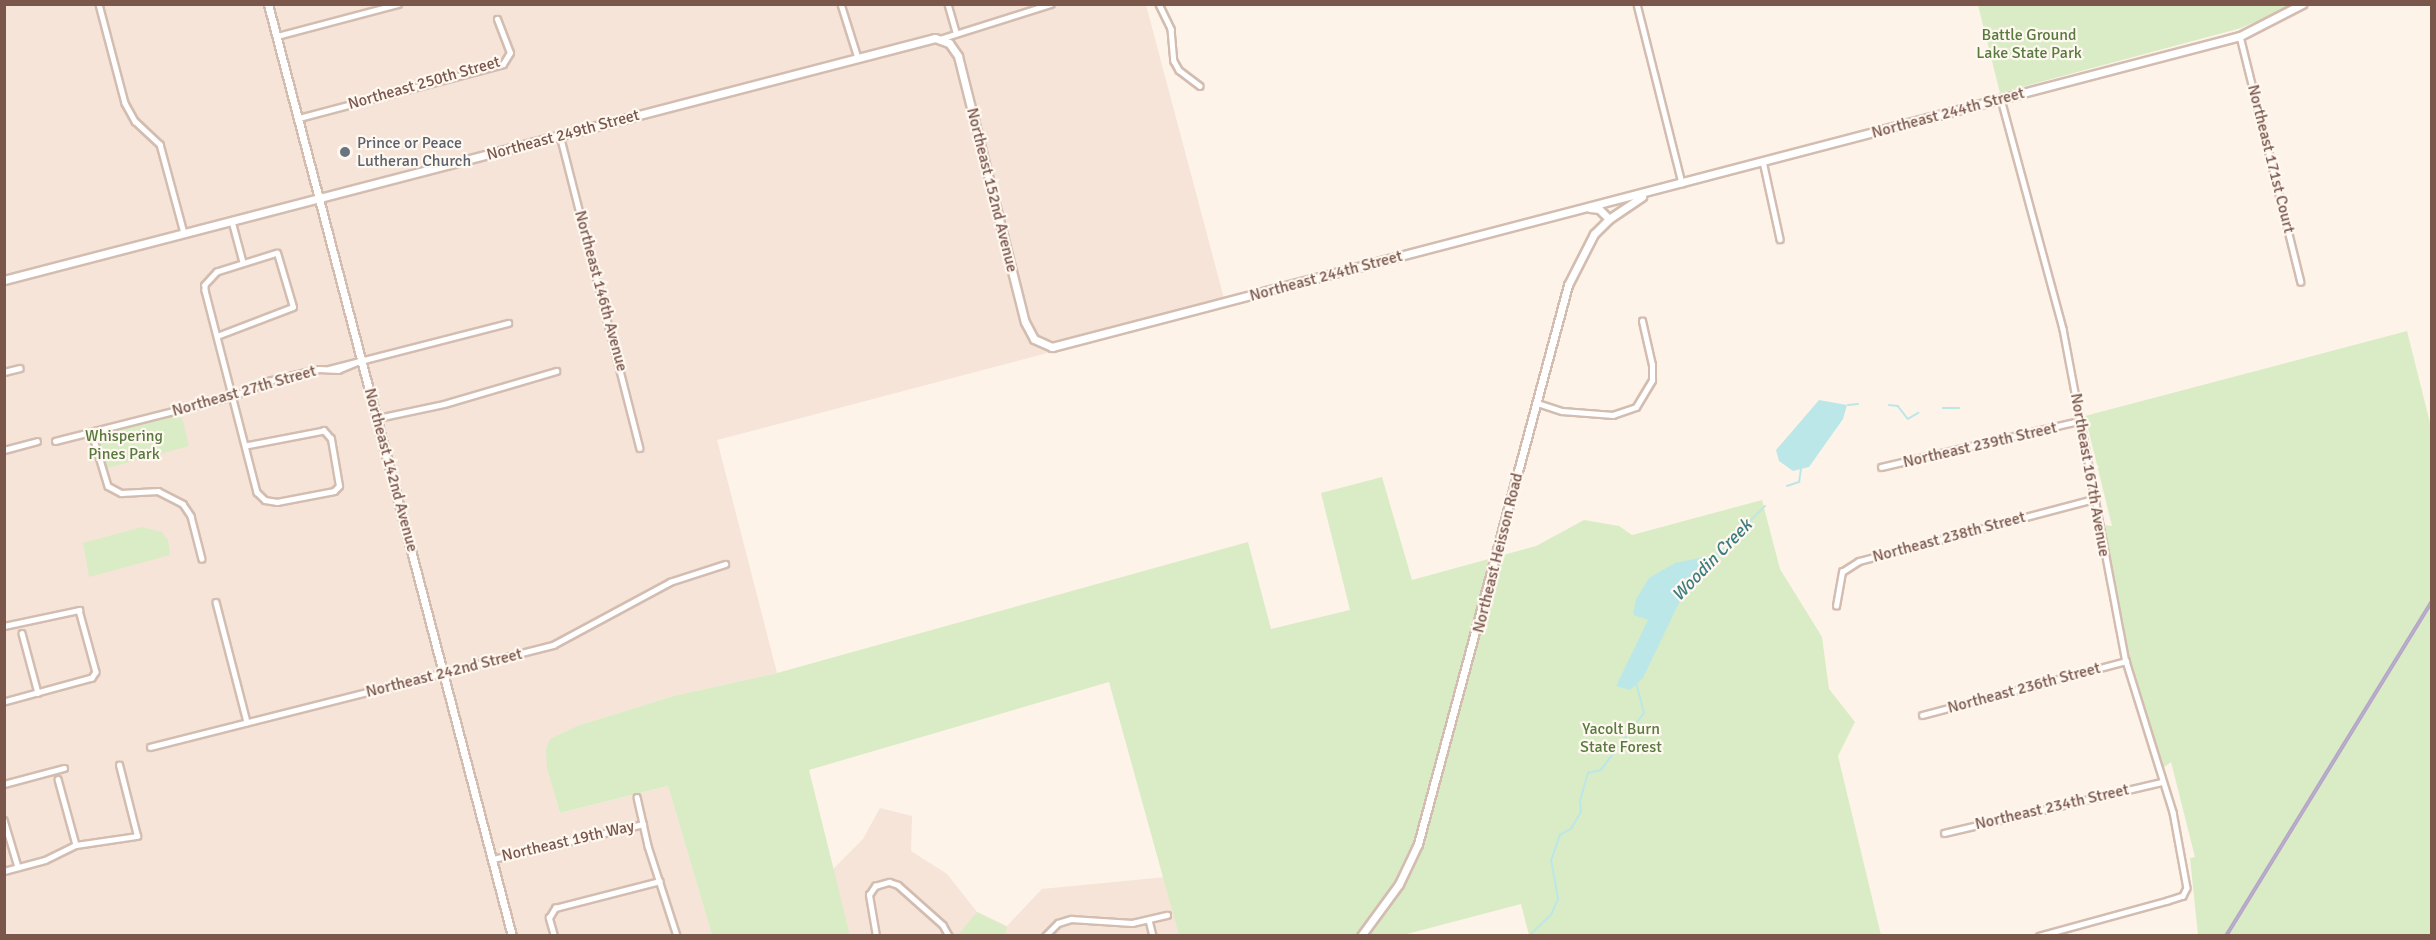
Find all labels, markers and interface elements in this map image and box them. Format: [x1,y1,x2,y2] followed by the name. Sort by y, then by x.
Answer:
[1976,25,2082,63] park label: Battle Ground Lake State Park
[346,52,502,114] street label: Northeast 250th Street
[1869,83,2027,143] street label: Northeast 244th Street
[2243,83,2299,235] street label: Northeast 171st Court
[484,105,642,165] street label: Northeast 249th Street
[962,106,1022,274] street label: Northeast 152nd Avenue
[357,133,471,171] place label: Prince or Peace Lutheran Church
[338,145,352,159] marker: Prince or Peace Lutheran Church
[570,208,632,374] street label: Northeast 146th Avenue
[1247,246,1405,306] street label: Northeast 244th Street
[170,361,318,421] street label: Northeast 27th Street
[360,386,422,554] street label: Northeast 142nd Avenue
[2066,392,2114,558] street label: Northeast 167th Avenue
[1901,418,2059,472] street label: Northeast 239th Street
[85,426,163,464] park label: Whispering Pines Park
[1469,471,1527,635] street label: Northeast Heisson Road
[1870,507,2028,567] street label: Northeast 238th Street
[1668,514,1756,606] water label: Woodin Creek
[364,644,524,702] street label: Northeast 242nd Street
[1945,658,2103,718] street label: Northeast 236th Street
[1580,719,1662,757] park label: Yacolt Burn State Forest
[1973,780,2131,834] street label: Northeast 234th Street
[500,816,636,866] street label: Northeast 19th Way

